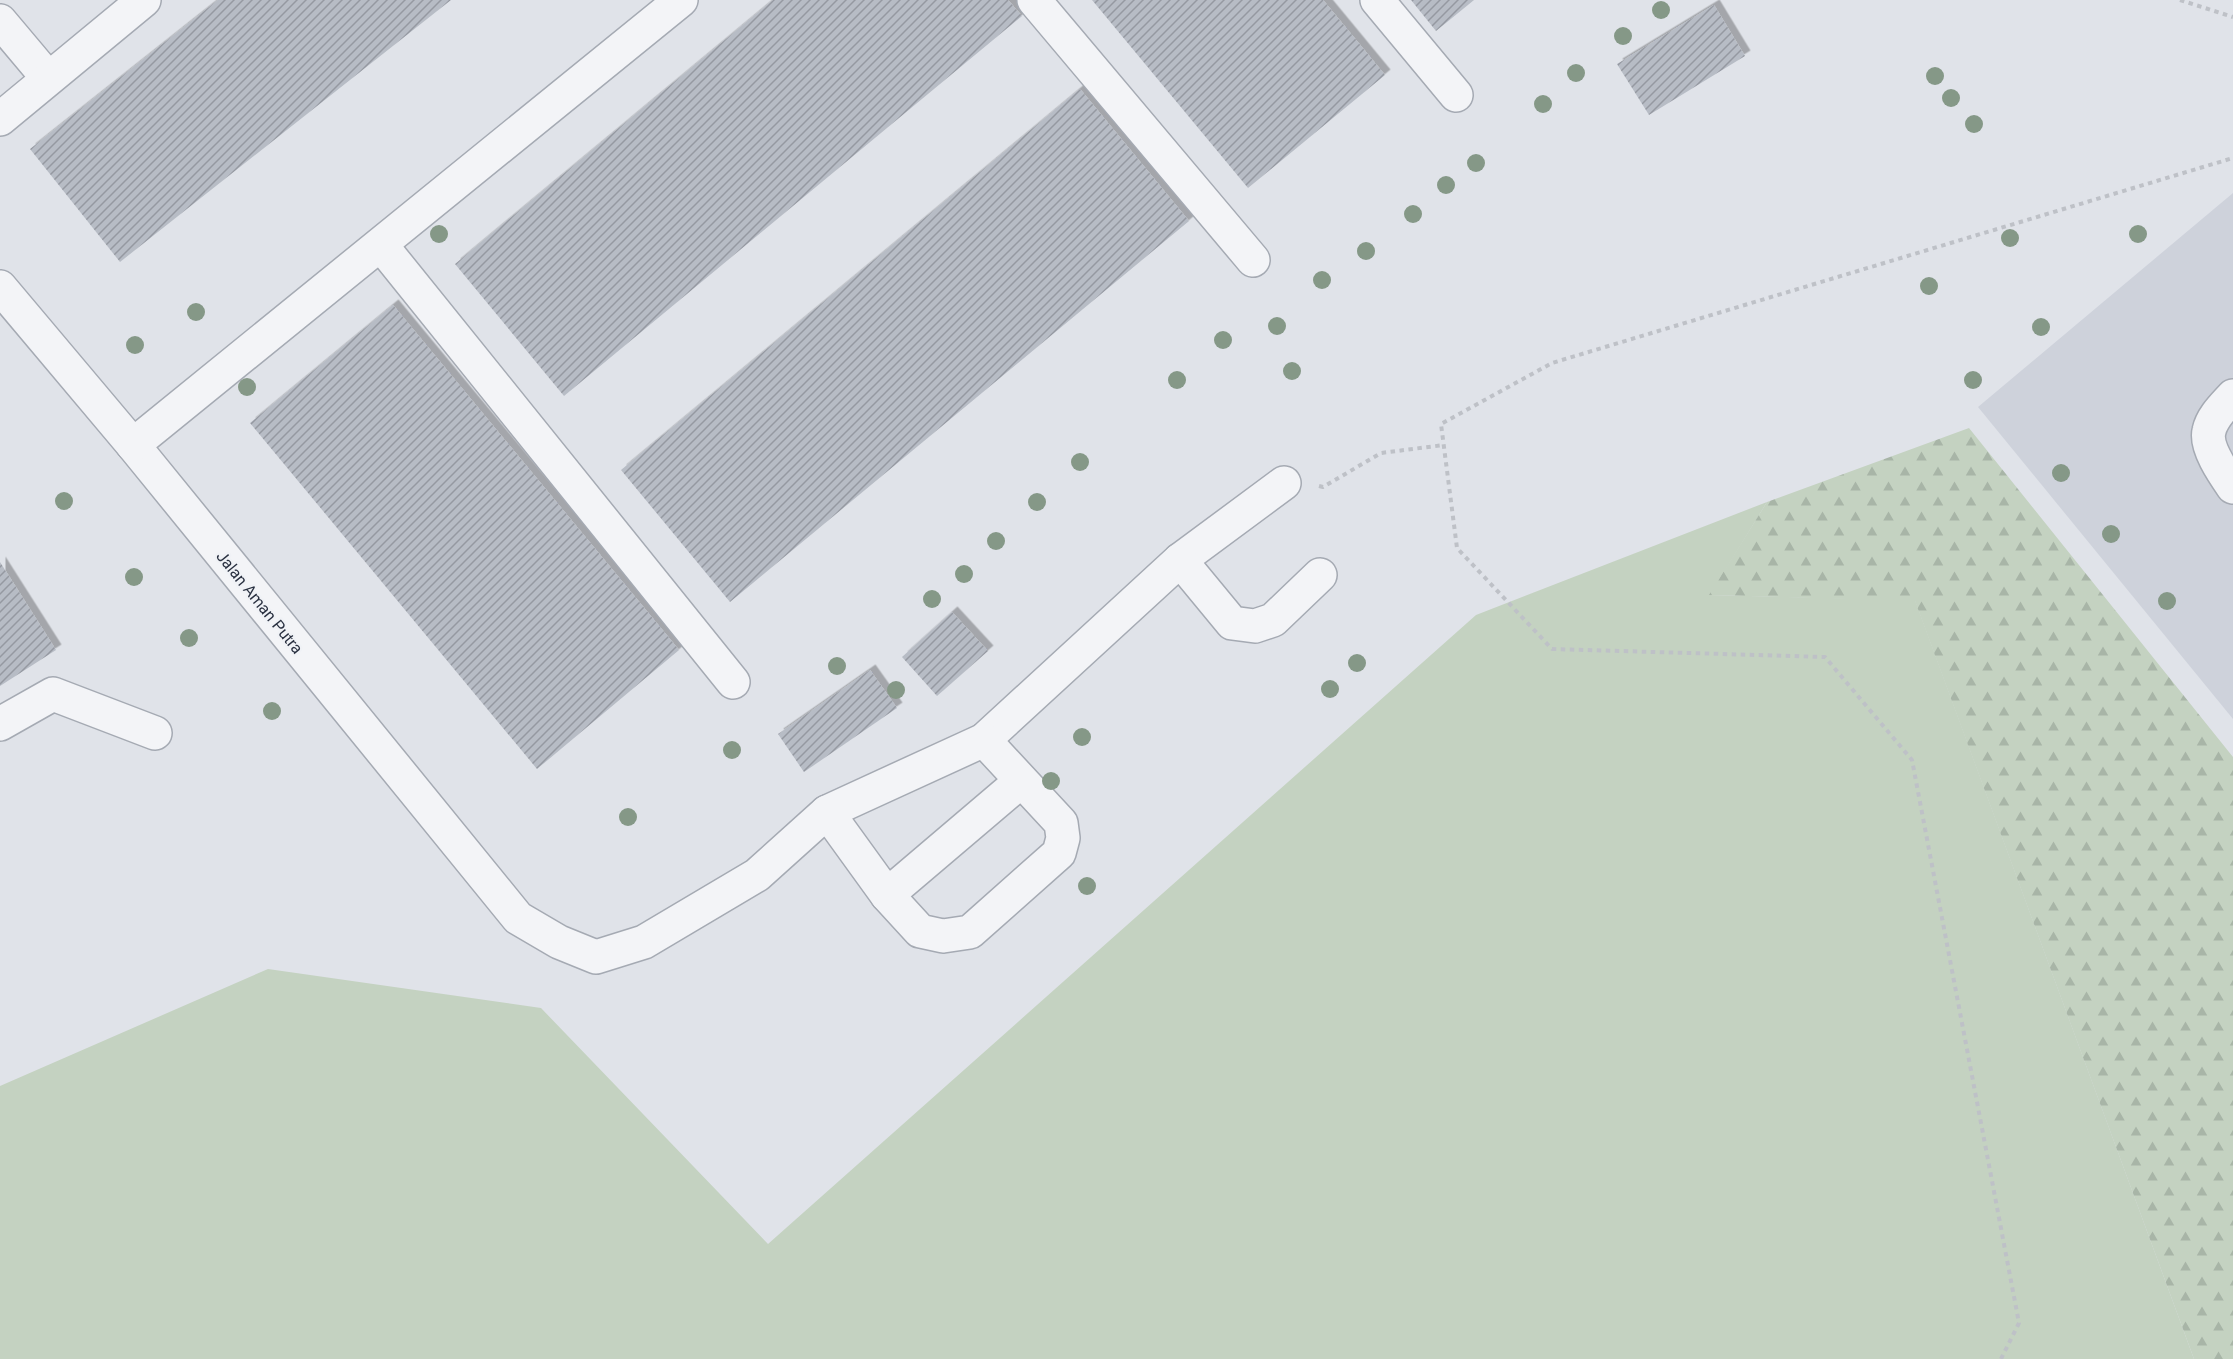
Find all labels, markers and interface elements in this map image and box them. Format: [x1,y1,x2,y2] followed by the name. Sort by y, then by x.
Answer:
[212,547,307,658] street label: Jalan Aman Putra

